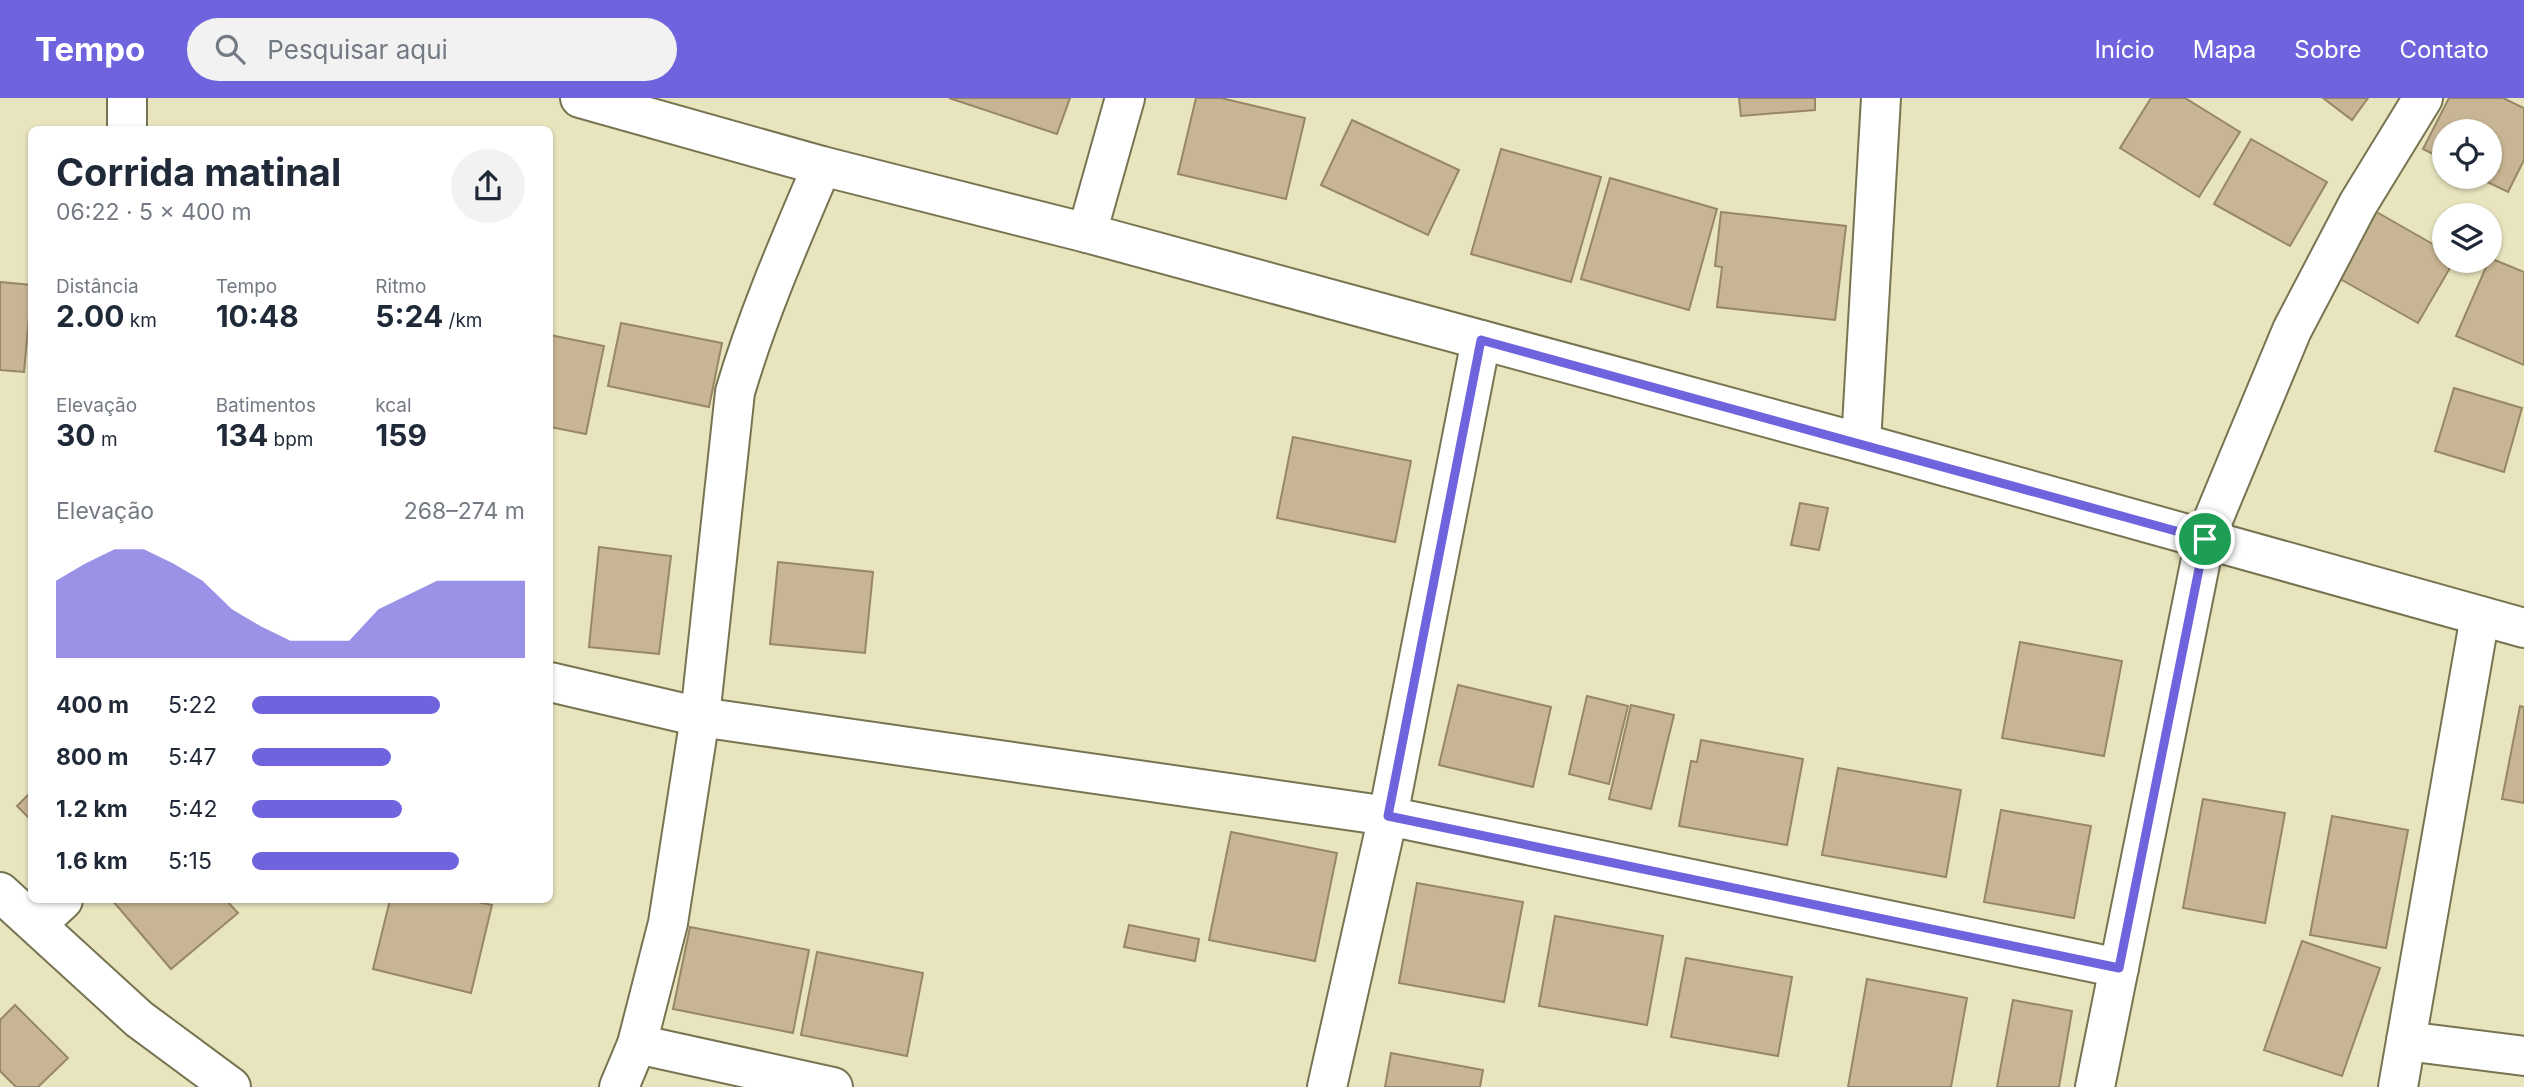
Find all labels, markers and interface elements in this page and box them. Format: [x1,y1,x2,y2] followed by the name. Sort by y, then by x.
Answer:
[187,18,677,81] search box
[35,29,145,69] text: Tempo
[211,30,249,68] icon: search
[267,34,448,65] text: Pesquisar aqui
[2094,35,2155,64] text: Início
[2193,35,2256,64] text: Mapa
[2294,35,2361,64] text: Sobre
[2399,35,2489,64] text: Contato
[2432,119,2502,273] map controls
[2432,119,2502,189] button: locate
[56,149,341,195] text: Corrida matinal
[451,149,525,223] button: share
[56,198,252,226] text: 06:22 · 5 × 400 m
[2432,203,2502,273] button: layers
[56,275,139,298] text: Distância
[216,275,277,298] text: Tempo
[375,275,426,298] text: Ritmo
[56,298,125,334] text: 2.00
[216,298,299,334] text: 10:48
[375,298,443,334] text: 5:24
[125,309,157,332] text: km
[443,309,483,332] text: /km
[56,394,137,417] text: Elevação
[216,394,316,417] text: Batimentos
[375,394,412,417] text: kcal
[56,417,96,453] text: 30
[216,417,268,453] text: 134
[375,417,427,453] text: 159
[96,428,118,451] text: m
[268,428,314,451] text: bpm
[56,497,154,525] text: Elevação
[404,497,525,525] text: 268–274 m
[2175,509,2235,569] pin
[2186,520,2224,558] icon: arrive
[56,691,129,719] text: 400 m
[168,691,217,719] text: 5:22
[56,743,128,771] text: 800 m
[168,743,216,771] text: 5:47
[56,795,128,823] text: 1.2 km
[168,795,218,823] text: 5:42
[56,847,128,875] text: 1.6 km
[168,847,212,875] text: 5:15

